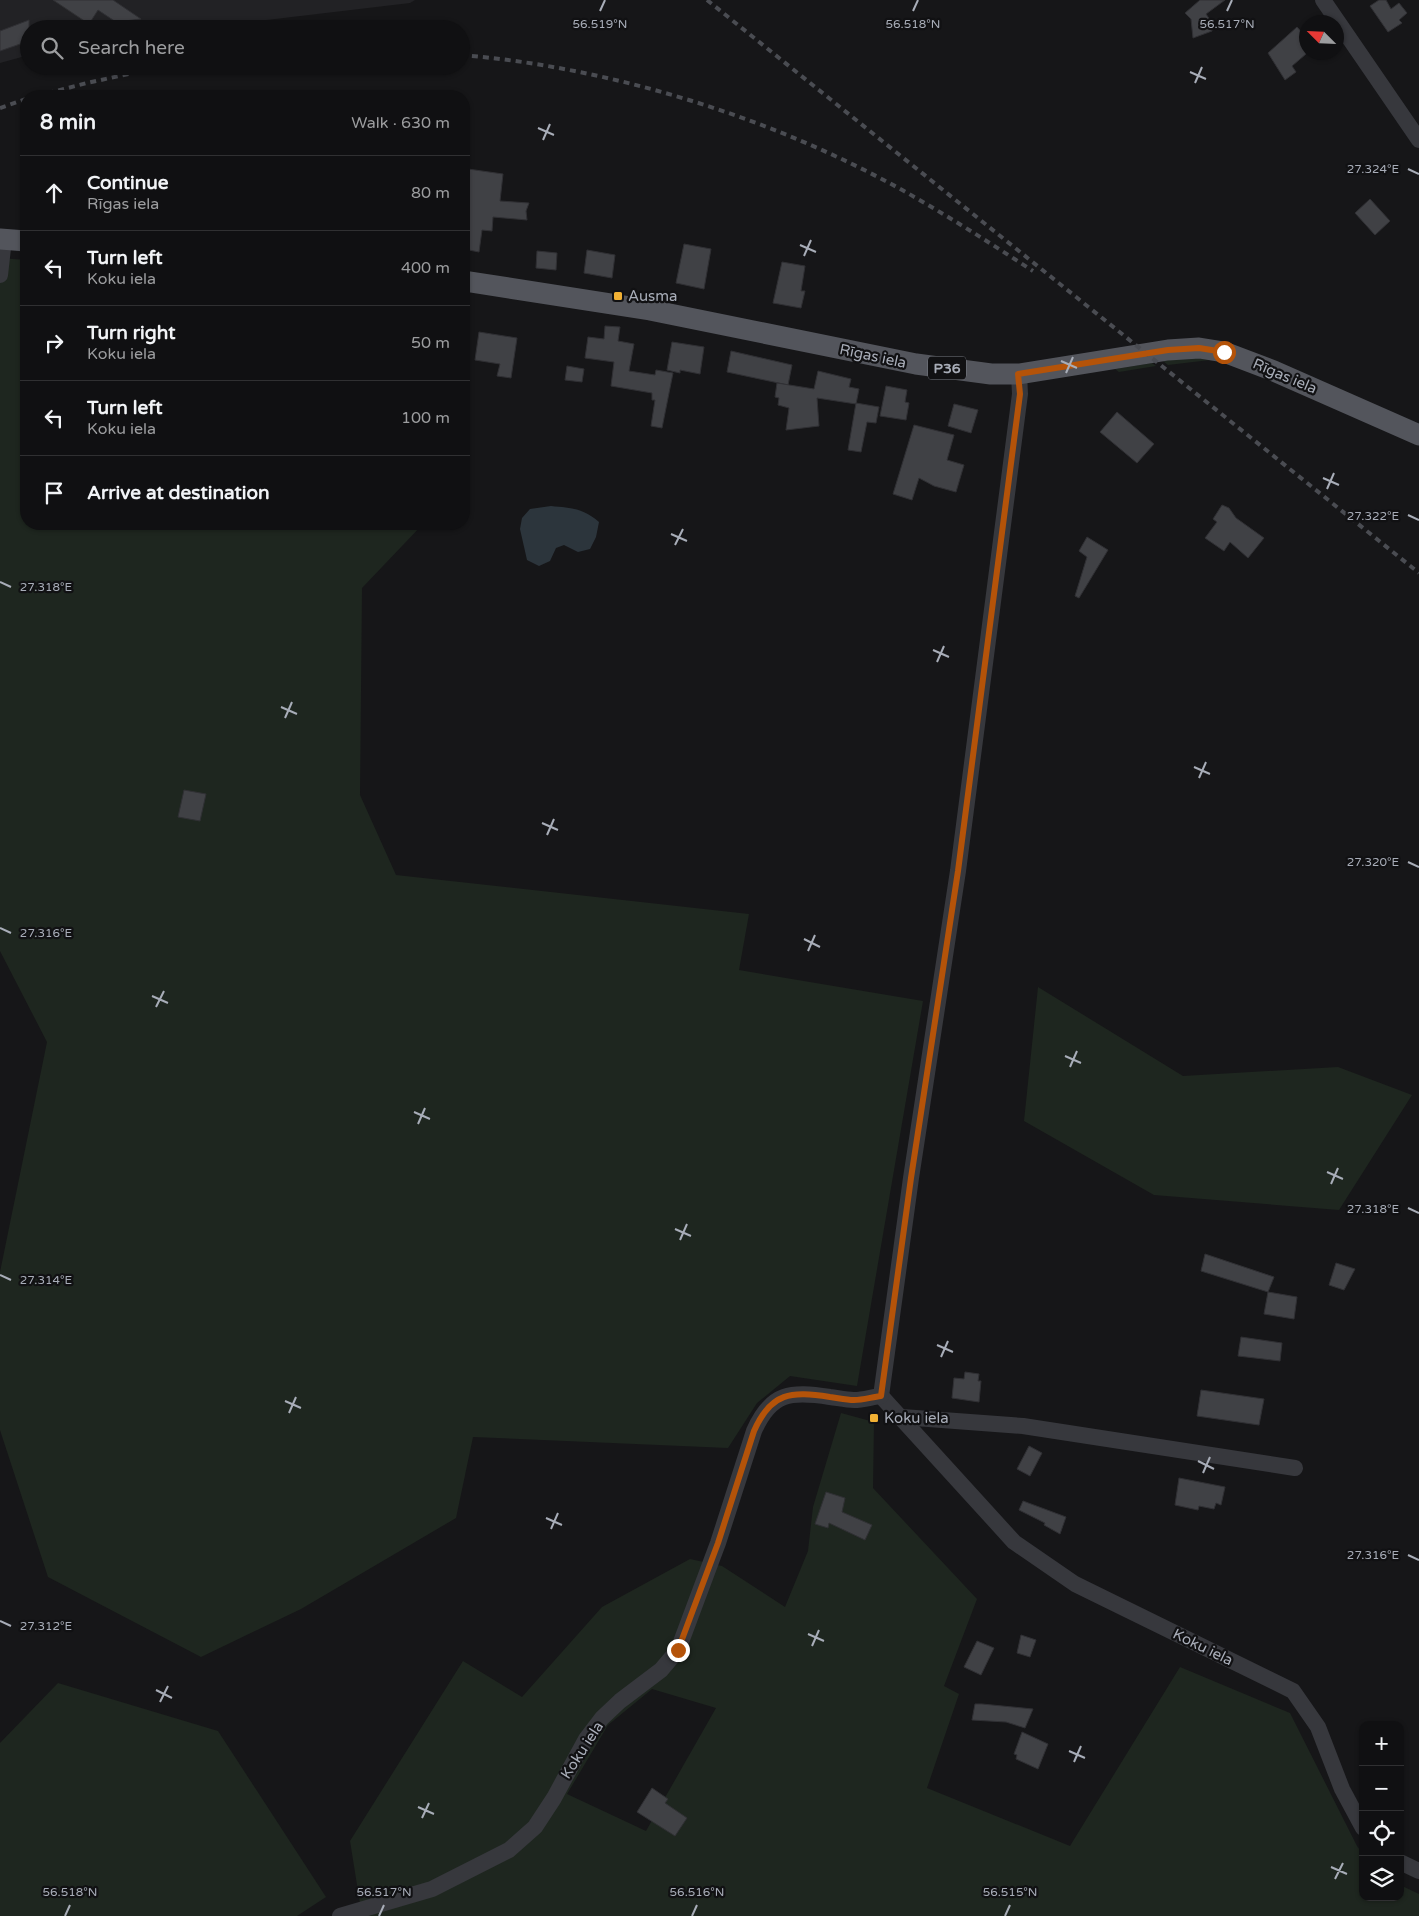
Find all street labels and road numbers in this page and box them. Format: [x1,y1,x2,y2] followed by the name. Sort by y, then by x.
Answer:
[838,340,908,372] street label: Rīgas iela
[1250,354,1320,398] street label: Rīgas iela
[928,356,966,379] road number: P36
[1170,1625,1236,1669] street label: Koku iela
[557,1718,607,1782] street label: Koku iela

